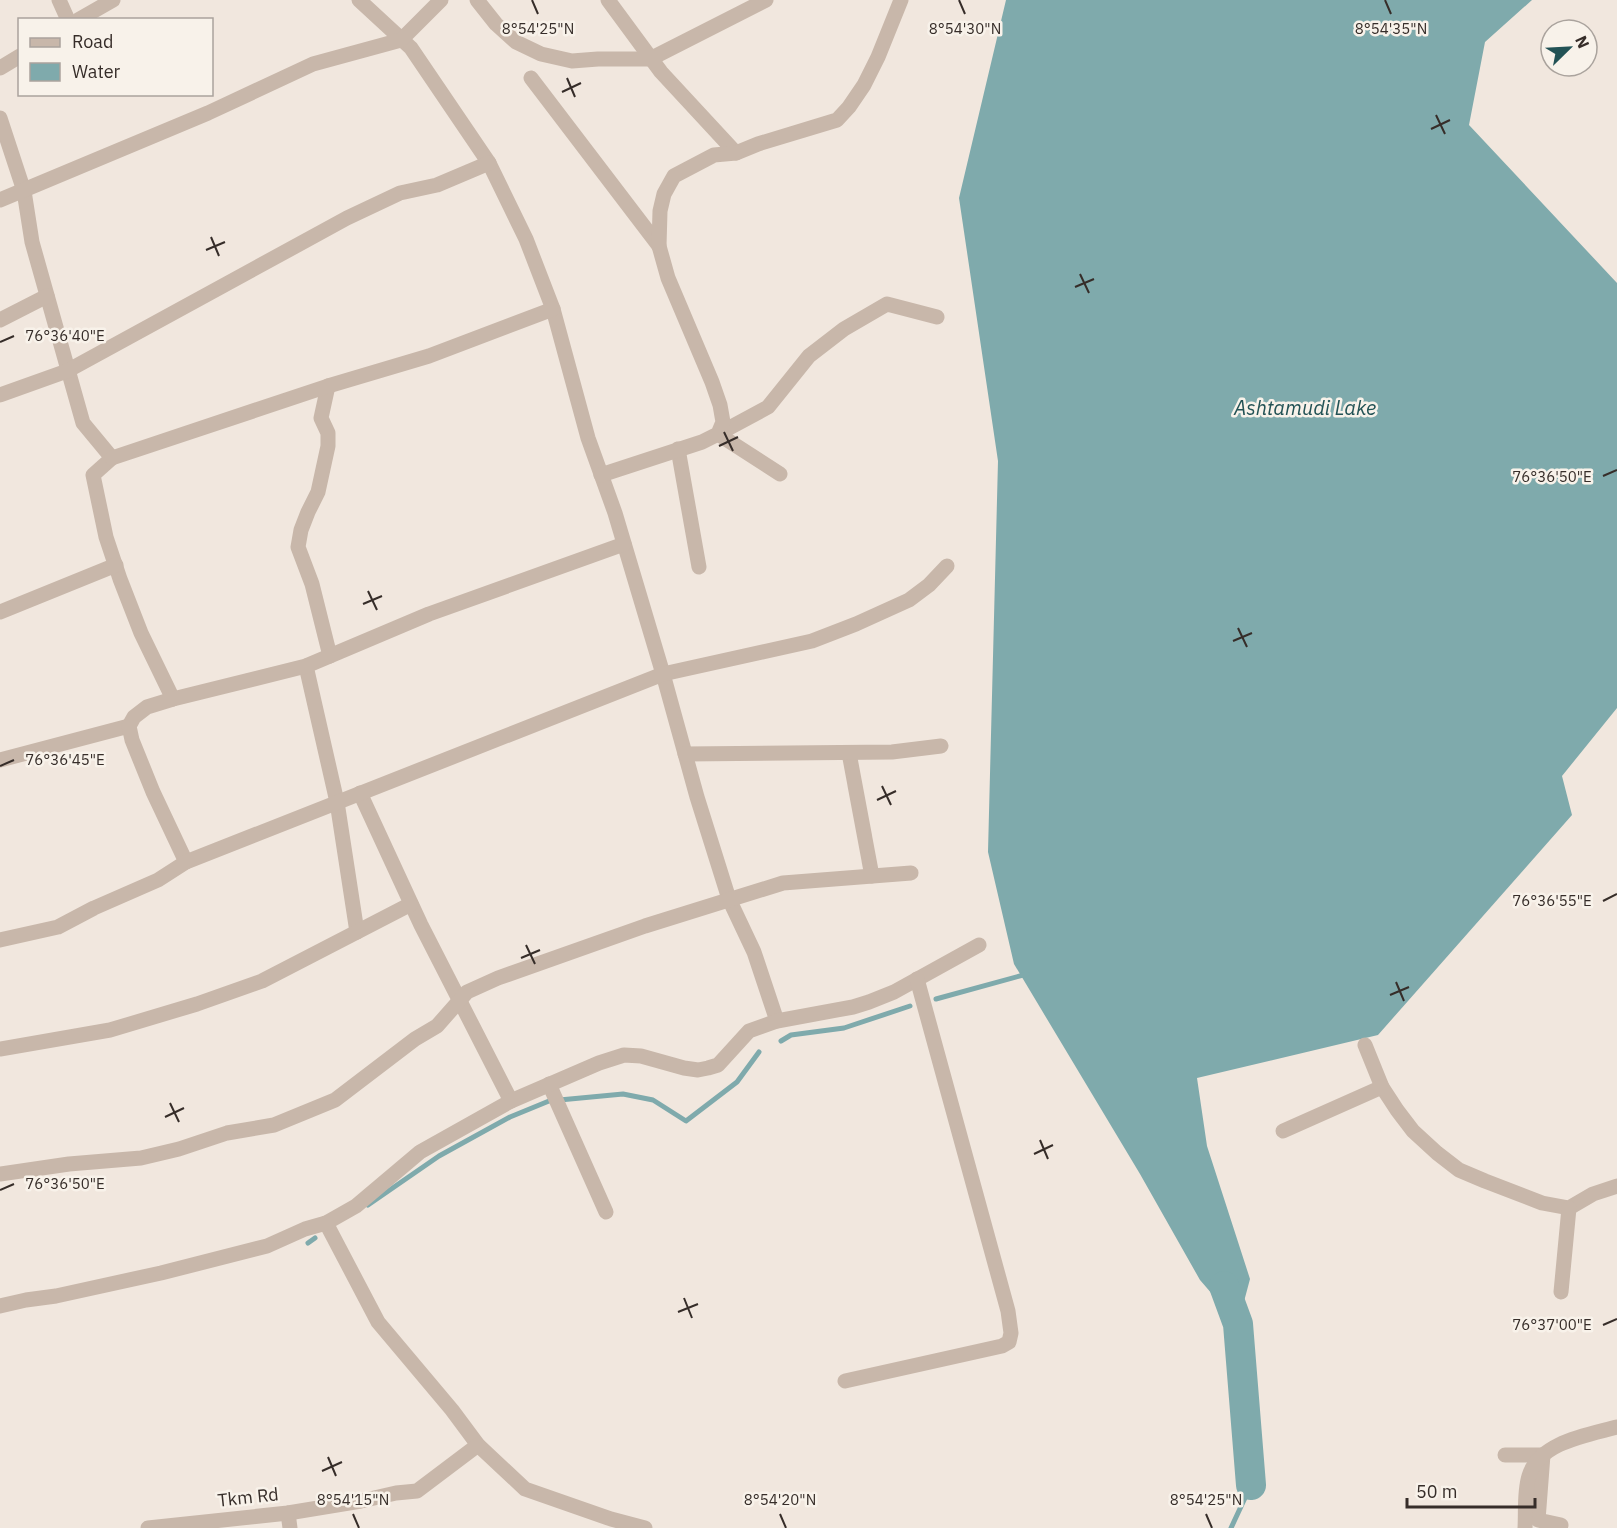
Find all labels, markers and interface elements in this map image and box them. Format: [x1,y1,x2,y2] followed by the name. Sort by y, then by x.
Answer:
[18,18,213,96] legend
[1539,18,1599,78] north arrow
[502,19,574,38] text: 8°54'25"N
[929,19,1001,38] text: 8°54'30"N
[1355,19,1427,38] text: 8°54'35"N
[72,30,113,53] text: Road
[1571,33,1594,51] text: N
[72,60,121,83] text: Water
[25,326,105,345] text: 76°36'40"E
[1233,394,1376,421] water label: Ashtamudi Lake
[1512,467,1592,486] text: 76°36'50"E
[25,750,105,769] text: 76°36'45"E
[1512,891,1592,910] text: 76°36'55"E
[25,1174,105,1193] text: 76°36'50"E
[1512,1315,1592,1334] text: 76°37'00"E
[1407,1471,1534,1509] scale bar
[1416,1480,1458,1503] text: 50 m
[216,1482,280,1512] street label: Tkm Rd
[317,1490,389,1509] text: 8°54'15"N
[744,1490,816,1509] text: 8°54'20"N
[1170,1490,1242,1509] text: 8°54'25"N

